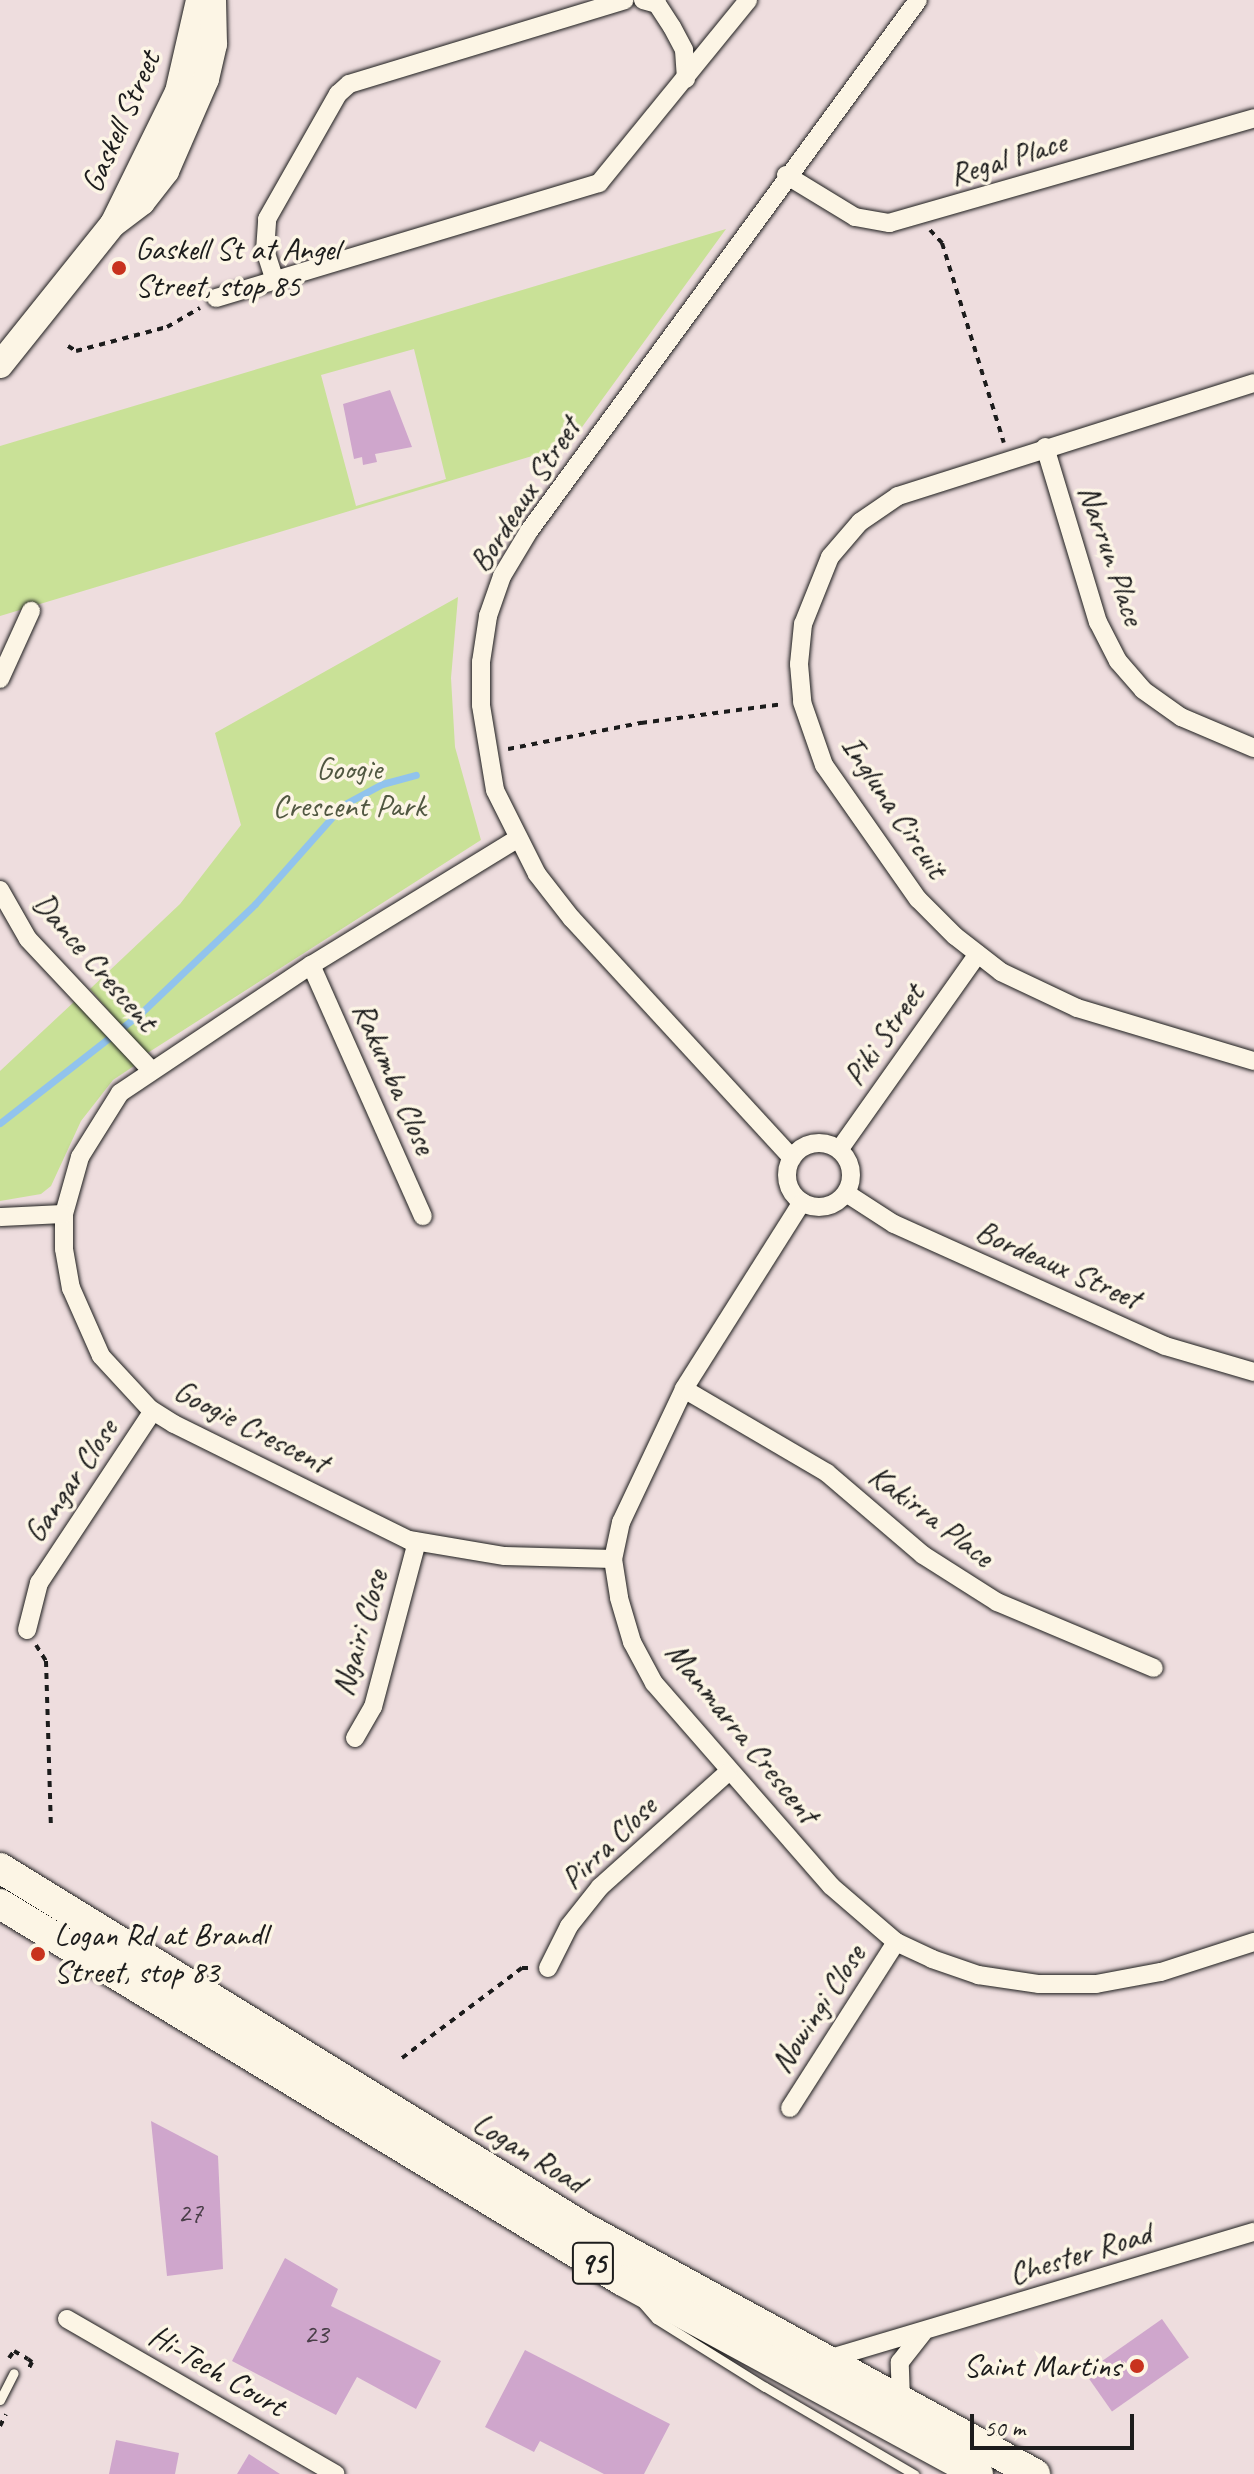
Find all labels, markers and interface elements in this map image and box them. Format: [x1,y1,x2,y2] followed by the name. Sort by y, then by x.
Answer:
[73,45,169,199] street label: Gaskell Street
[945,123,1071,195] street label: Regal Place
[135,231,340,306] place label: Gaskell St at Angel Street, stop 85
[110,259,128,277] marker: Gaskell St at Angel Street, stop 85
[461,411,589,579] street label: Bordeaux Street
[1069,480,1153,630] street label: Narrun Place
[833,729,955,885] street label: Ingluna Circuit
[272,751,426,826] park label: Googie Crescent Park
[24,885,166,1039] street label: Dance Crescent
[835,976,933,1094] street label: Piki Street
[344,996,444,1160] street label: Rakumba Close
[970,1212,1146,1318] street label: Bordeaux Street
[167,1372,335,1482] street label: Googie Crescent
[16,1412,126,1550] street label: Gangar Close
[861,1457,1001,1575] street label: Kakirra Place
[324,1566,396,1700] street label: Ngairi Close
[657,1634,827,1832] street label: Manmarra Crescent
[553,1788,665,1898] street label: Pirra Close
[54,1917,269,1992] place label: Logan Rd at Brandl Street, stop 83
[762,1938,874,2080] street label: Nowingi Close
[29,1945,47,1963] marker: Logan Rd at Brandl Street, stop 83
[466,2104,592,2202] street label: Logan Road
[177,2196,203,2230] house number: 27
[1005,2214,1155,2294] street label: Chester Road
[571,2237,615,2289] road number: 95
[142,2317,292,2425] street label: Hi-Tech Court
[303,2317,329,2351] house number: 23
[963,2347,1121,2385] place label: Saint Martins
[1128,2357,1146,2375] marker: Saint Martins
[974,2398,1138,2448] scale bar
[984,2413,1025,2443] text: 50 m

